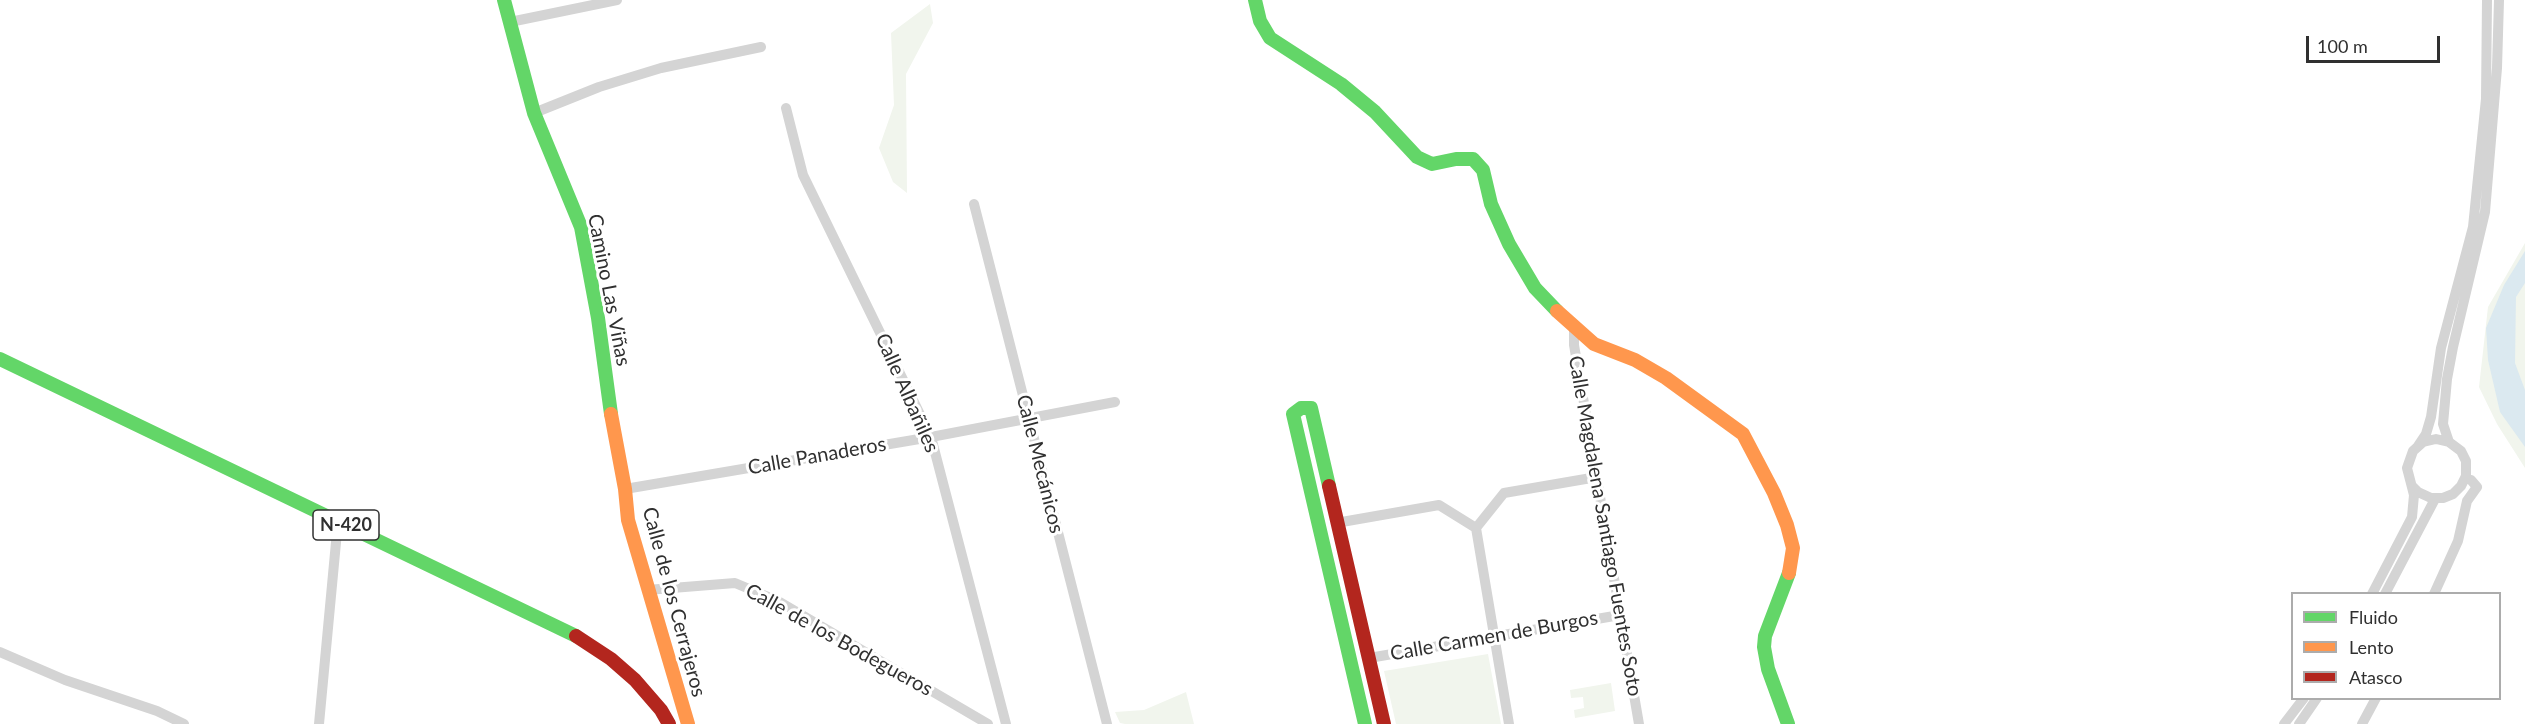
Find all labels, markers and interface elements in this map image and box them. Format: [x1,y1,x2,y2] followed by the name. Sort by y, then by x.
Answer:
[2309,24,2442,62] scale bar
[2317,35,2368,57] text: 100 m
[583,212,635,368] street label: Camino Las Viñas
[870,330,944,456] street label: Calle Albañiles
[1563,354,1647,698] street label: Calle Magdalena Santiago Fuentes Soto
[1011,392,1069,536] street label: Calle Mecánicos
[746,432,888,480] street label: Calle Panaderos
[637,505,711,699] street label: Calle de los Cerrajeros
[313,510,379,540] road number: N-420
[741,579,937,701] street label: Calle de los Bodegueros
[2291,592,2501,700] legend
[1388,606,1600,666] street label: Calle Carmen de Burgos
[2349,606,2398,628] text: Fluido
[2349,636,2394,658] text: Lento
[2349,666,2402,688] text: Atasco

